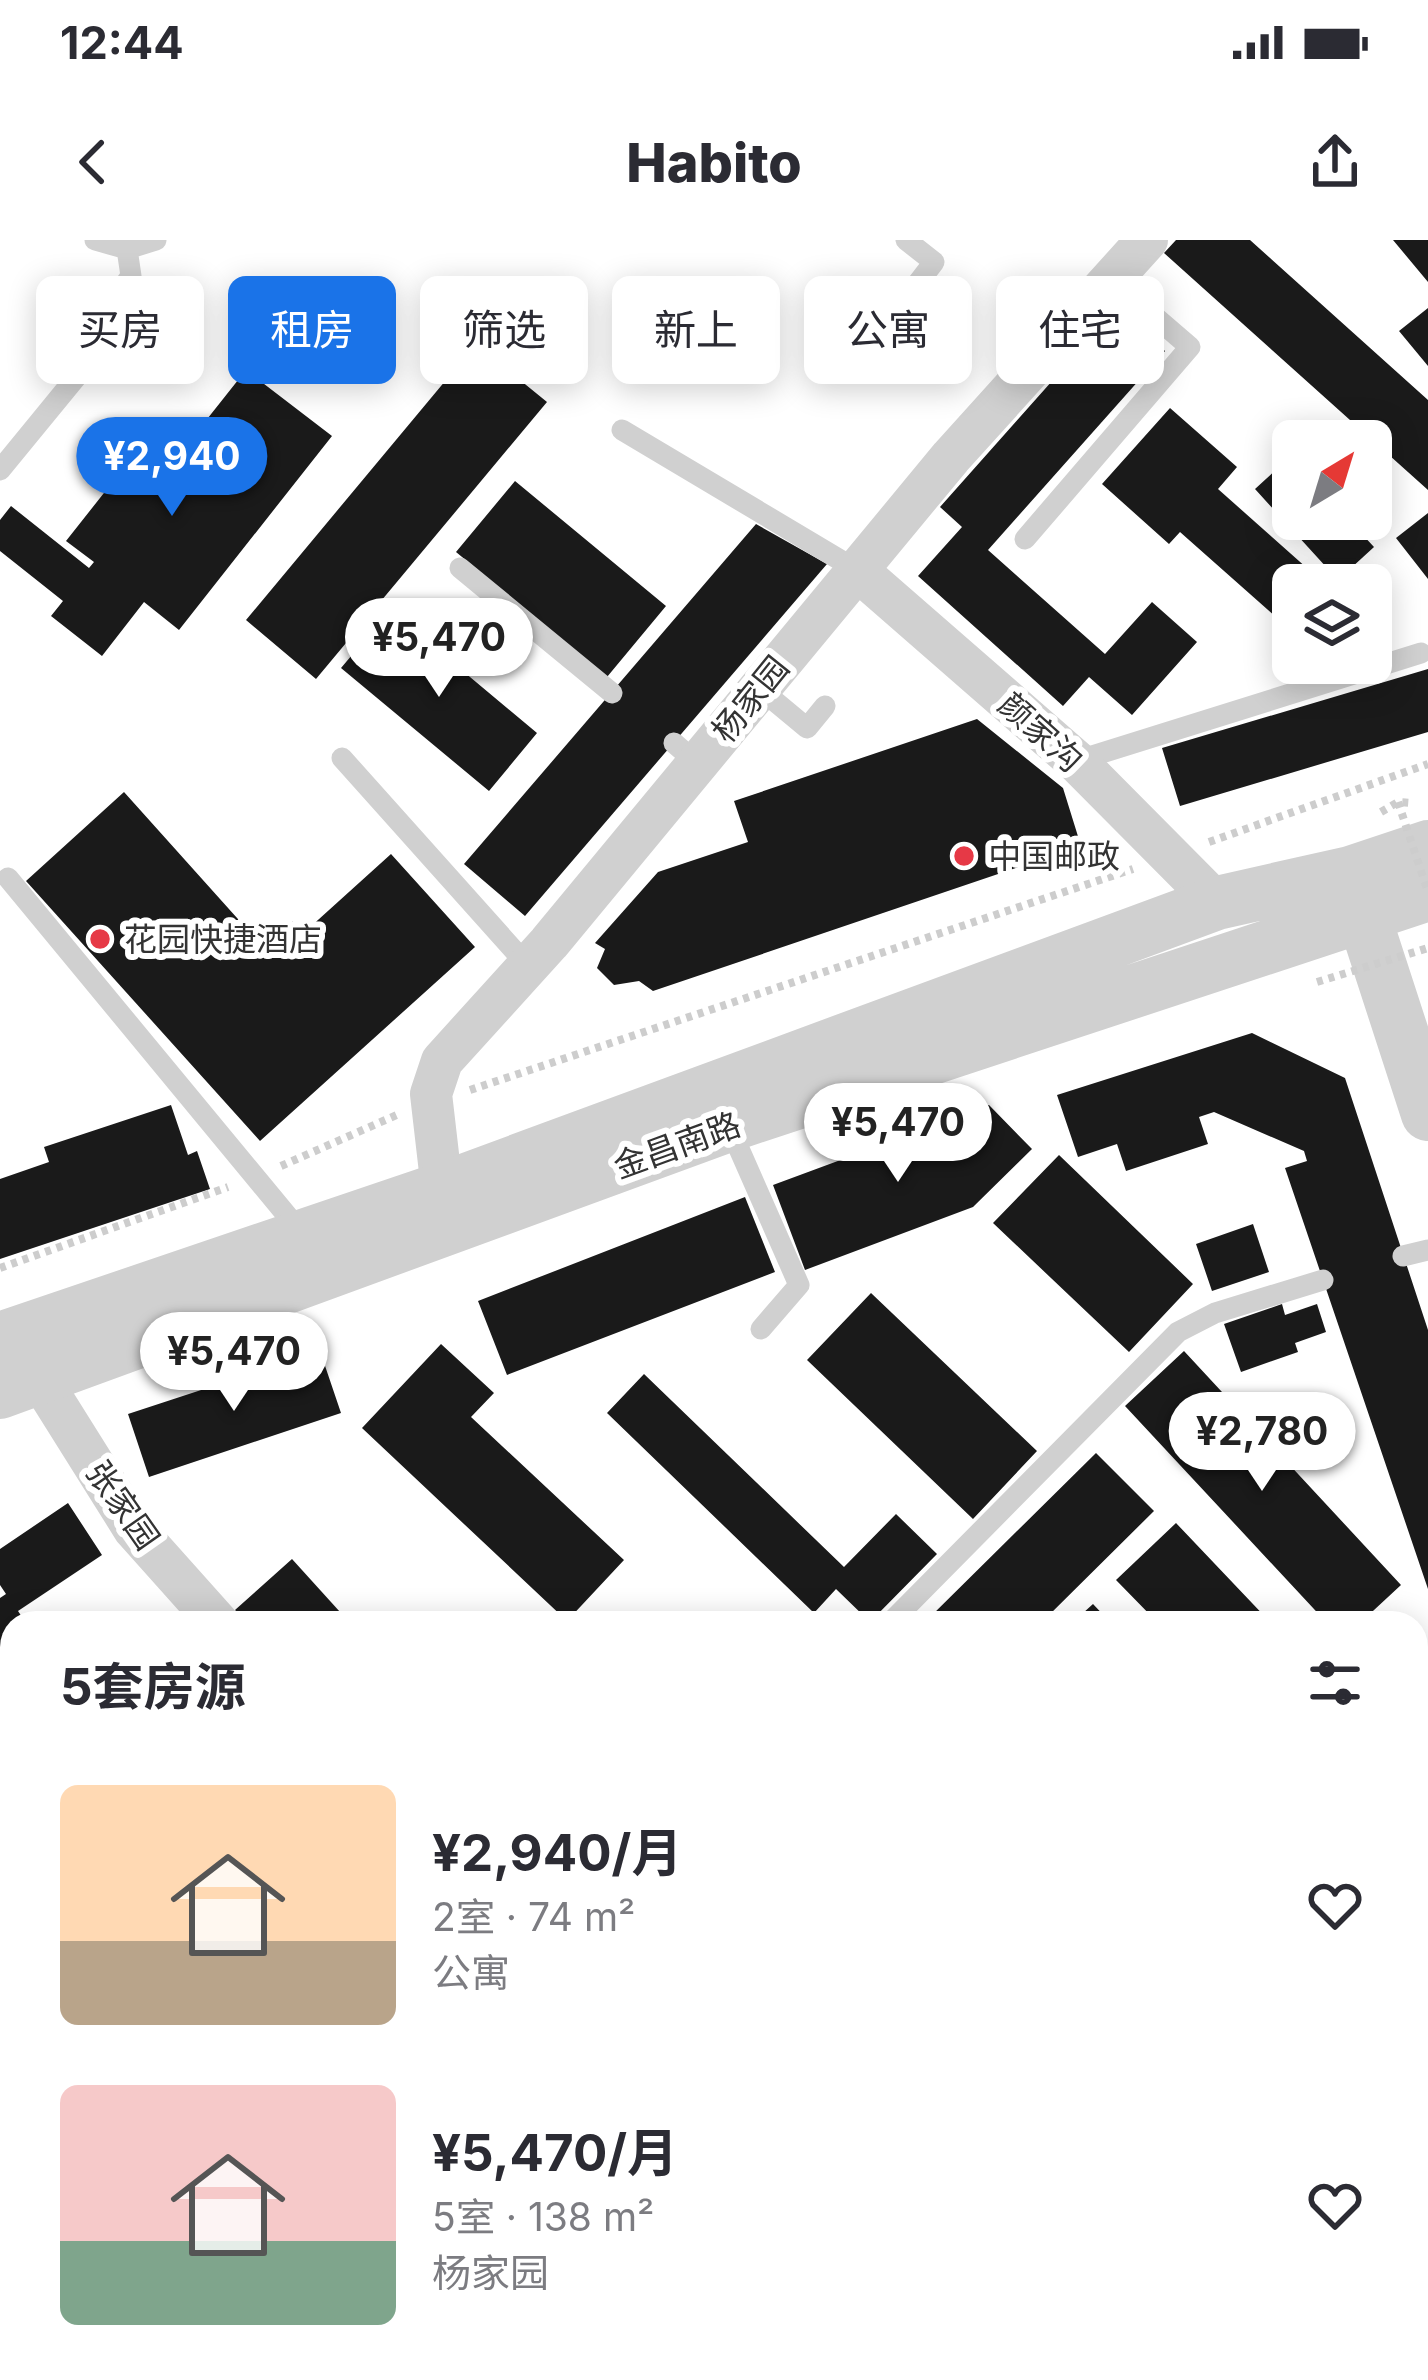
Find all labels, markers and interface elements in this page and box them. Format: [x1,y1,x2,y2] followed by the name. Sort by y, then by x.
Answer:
[60,15,184,70] text: 12:44
[60,129,126,195] icon: back
[1302,129,1368,195] icon: share
[626,130,802,195] text: Habito
[36,276,204,384] chip: 买房
[228,276,396,384] chip: 租房
[420,276,588,384] chip: 筛选
[612,276,780,384] chip: 新上
[804,276,972,384] chip: 公寓
[996,276,1164,384] chip: 住宅
[74,417,270,519] pin: ¥2,940
[1272,420,1392,540] north arrow
[1272,420,1392,684] map controls
[103,432,241,479] text: ¥2,940
[1272,564,1392,684] button: layers
[341,598,537,700] pin: ¥5,470
[372,613,506,660] text: ¥5,470
[703,648,797,750] street label: 杨家园
[991,684,1091,780] street label: 颜家沟
[988,836,1120,876] place label: 中国邮政
[951,843,977,869] marker: 中国邮政
[124,919,322,959] place label: 花园快捷酒店
[87,926,113,952] marker: 花园快捷酒店
[800,1083,996,1185] pin: ¥5,470
[831,1098,965,1145] text: ¥5,470
[608,1104,746,1186] street label: 金昌南路
[136,1312,332,1414] pin: ¥5,470
[167,1327,301,1374] text: ¥5,470
[1164,1392,1360,1494] pin: ¥2,780
[1196,1407,1328,1454] text: ¥2,780
[78,1453,168,1557] street label: 张家园
[1302,1650,1368,1716] icon: filters
[60,1656,246,1717] text: 5套房源
[432,1822,682,1883] text: ¥2,940/月
[156,1833,300,1977] icon: home
[1302,1872,1368,1938] icon: heart
[432,1893,635,1940] text: 2室 · 74 m²
[432,1949,510,1996] text: 公寓
[432,2122,678,2183] text: ¥5,470/月
[156,2133,300,2277] icon: home
[1302,2172,1368,2238] icon: heart
[432,2193,654,2240] text: 5室 · 138 m²
[432,2249,549,2296] text: 杨家园

